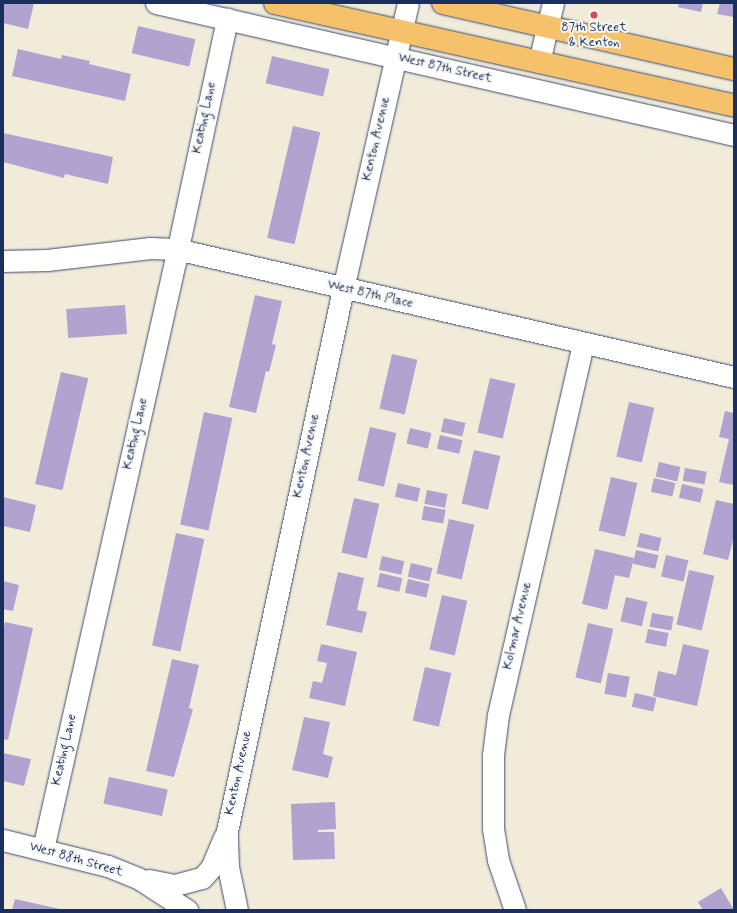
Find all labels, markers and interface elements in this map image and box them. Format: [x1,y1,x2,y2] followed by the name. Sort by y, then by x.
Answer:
[589,10,599,20] marker: 87th Street & Kenton
[561,21,627,52] place label: 87th Street & Kenton
[397,51,493,87] street label: West 87th Street
[190,80,220,156] street label: Keating Lane
[360,96,394,182] street label: Kenton Avenue
[326,278,414,312] street label: West 87th Place
[120,396,152,472] street label: Keating Lane
[291,413,323,499] street label: Kenton Avenue
[500,581,536,671] street label: Kolmar Avenue
[49,712,81,788] street label: Keating Lane
[223,730,255,816] street label: Kenton Avenue
[28,839,124,881] street label: West 88th Street

